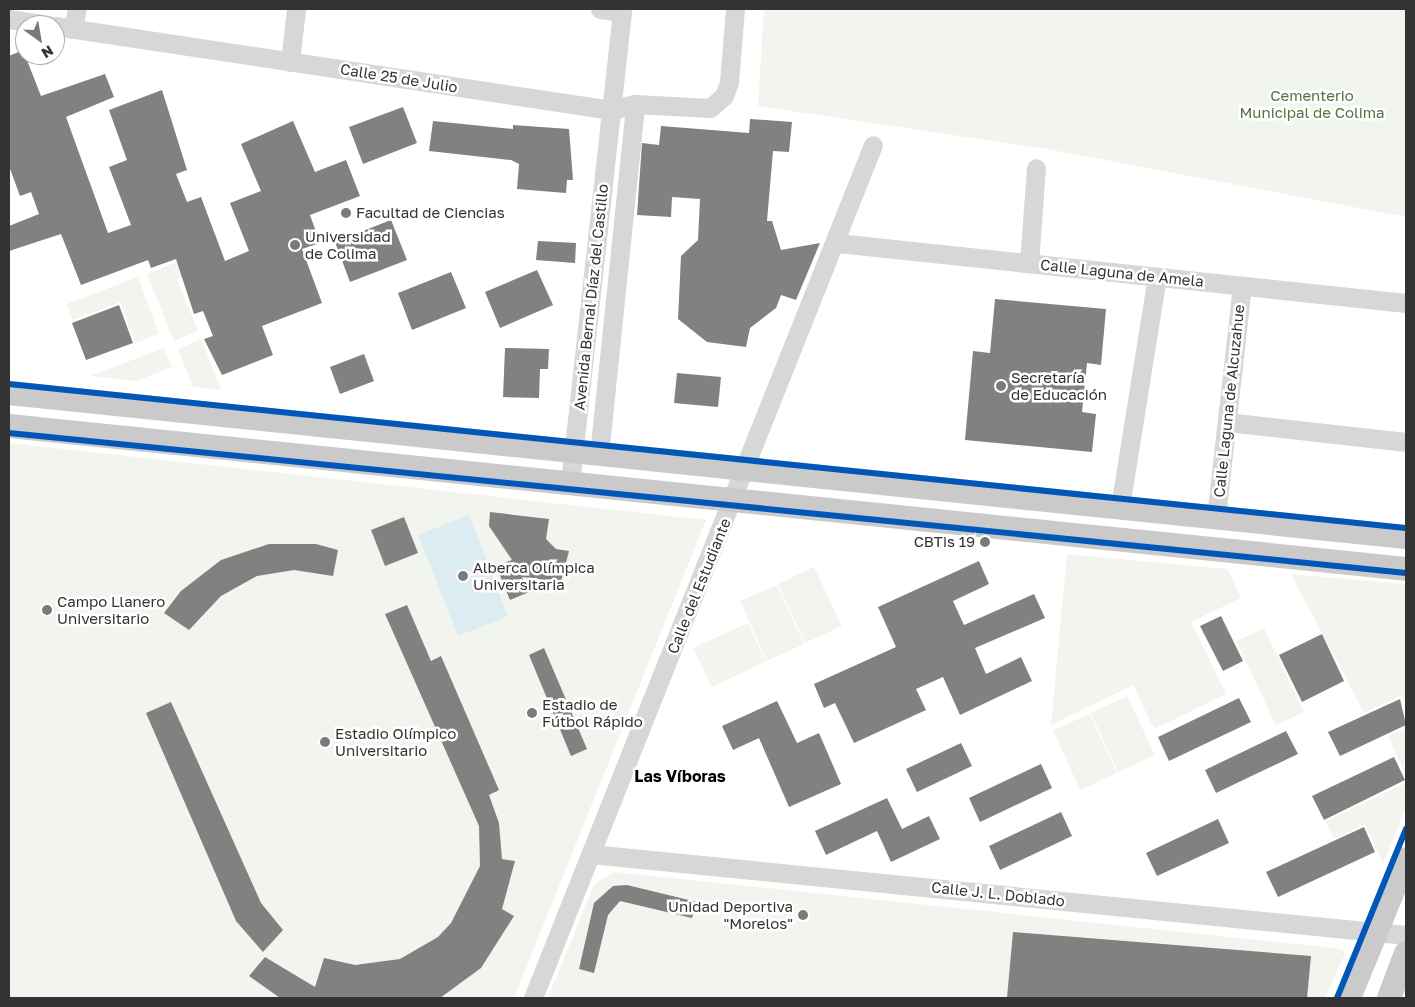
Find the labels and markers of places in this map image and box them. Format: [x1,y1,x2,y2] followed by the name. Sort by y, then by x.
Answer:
[356,204,505,222] place label: Facultad de Ciencias
[340,207,352,219] marker: Facultad de Ciencias
[305,227,391,262] place label: Universidad de Colima
[289,239,301,251] marker: Universidad de Colima
[1011,368,1107,403] place label: Secretaría de Educación
[995,380,1007,392] marker: Secretaría de Educación
[914,533,975,551] place label: CBTis 19
[979,536,991,548] marker: CBTis 19
[473,558,595,593] place label: Alberca Olímpica Universitaria
[457,570,469,582] marker: Alberca Olímpica Universitaria
[57,592,165,627] place label: Campo Llanero Universitario
[41,604,53,616] marker: Campo Llanero Universitario
[542,695,643,730] place label: Estadio de Fútbol Rápido
[526,707,538,719] marker: Estadio de Fútbol Rápido
[335,724,456,759] place label: Estadio Olímpico Universitario
[319,736,331,748] marker: Estadio Olímpico Universitario
[668,897,793,932] place label: Unidad Deportiva "Morelos"
[797,909,809,921] marker: Unidad Deportiva "Morelos"

